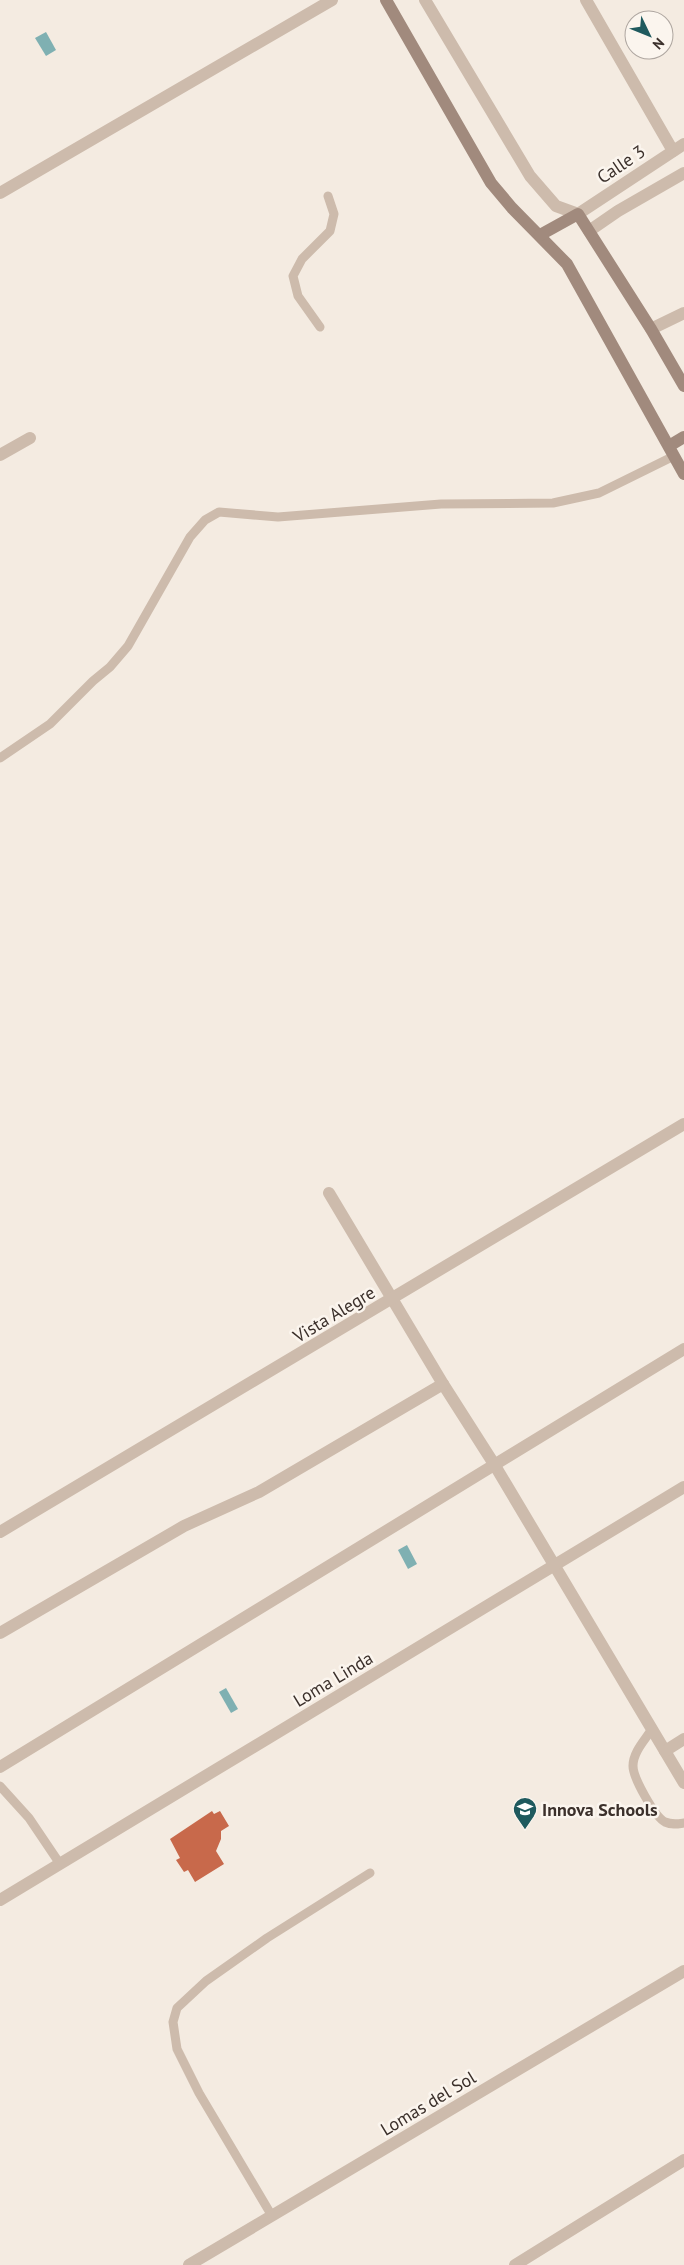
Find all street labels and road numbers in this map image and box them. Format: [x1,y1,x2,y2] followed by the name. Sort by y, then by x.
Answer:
[593,140,649,188] street label: Calle 3
[288,1281,379,1348] street label: Vista Alegre
[289,1646,377,1712] street label: Loma Linda
[376,2065,480,2140] street label: Lomas del Sol

